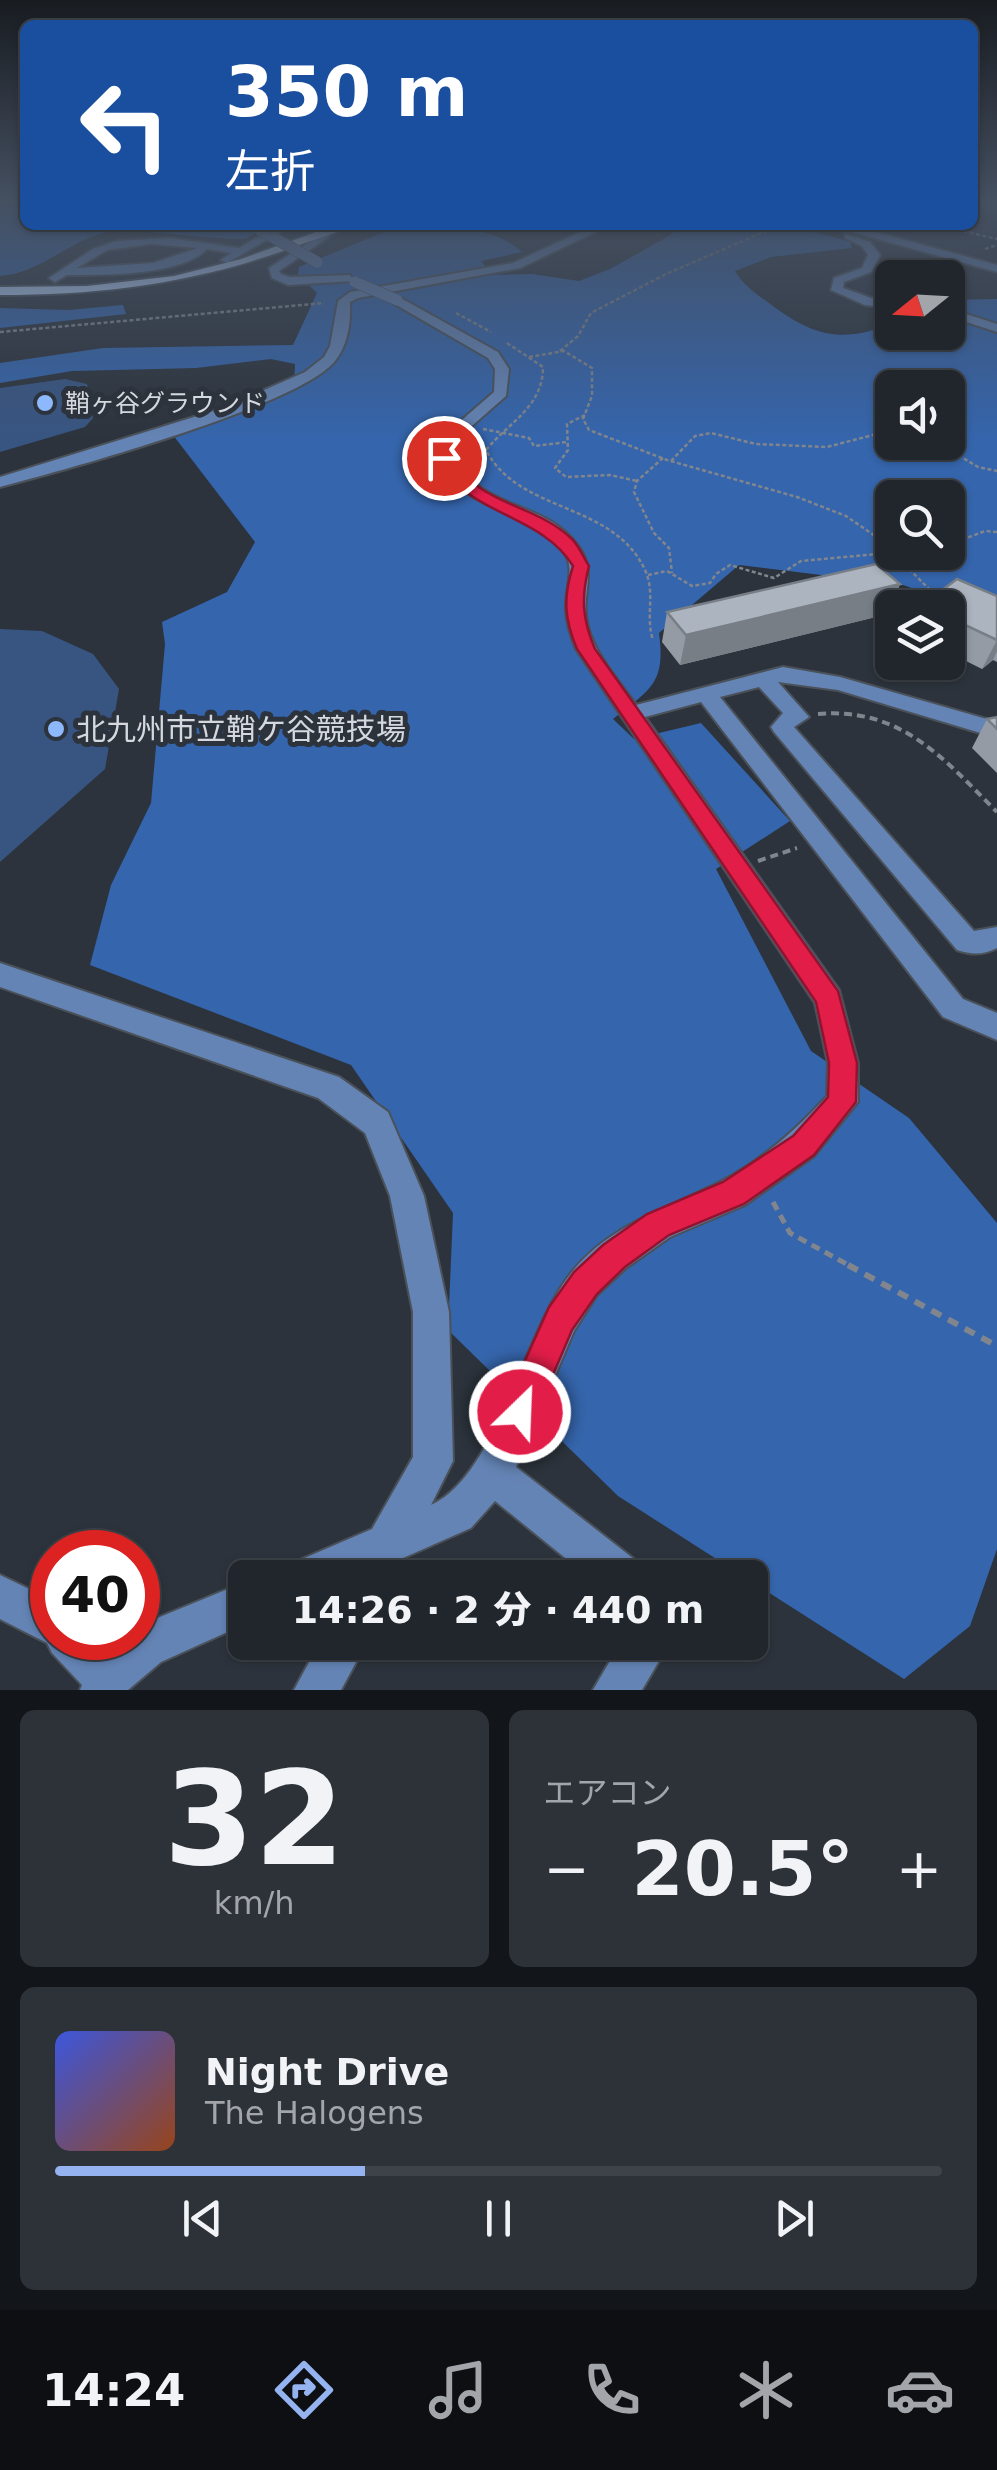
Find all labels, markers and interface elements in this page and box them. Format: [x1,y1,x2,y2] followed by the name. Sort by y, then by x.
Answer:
[225,51,468,133] text: 350 m
[60,60,190,190] icon: left
[225,145,315,198] text: 左折
[875,260,965,350] north arrow
[875,260,965,680] map controls
[875,370,965,460] button: sound
[65,389,265,418] place label: 鞘ヶ谷グラウンド
[34,392,56,414] marker: 鞘ヶ谷グラウンド
[402,416,487,501] pin
[417,431,472,486] icon: arrive
[875,480,965,570] button: search
[875,590,965,680] button: layers
[76,712,406,747] place label: 北九州市立鞘ケ谷競技場
[45,718,67,740] marker: 北九州市立鞘ケ谷競技場
[468,1360,572,1464] position arrow
[30,1530,160,1660] speed limit sign: 40
[292,1588,704,1632] text: 14:26 · 2 分 · 440 m
[164,1743,345,1895] text: 32
[544,1774,672,1812] text: エアコン
[631,1825,854,1913] text: 20.5°
[544,1837,590,1901] text: −
[896,1837,942,1901] text: +
[214,1884,295,1922] text: km/h
[205,2050,449,2094] text: Night Drive
[205,2094,424,2132] text: The Halogens
[175,2191,230,2246] icon: previous
[471,2191,526,2246] icon: pause
[767,2191,822,2246] icon: next
[269,2355,339,2425] icon: directions
[423,2355,493,2425] icon: music
[577,2355,647,2425] icon: phone
[731,2355,801,2425] icon: climate
[885,2355,955,2425] icon: car
[42,2364,185,2417] text: 14:24

